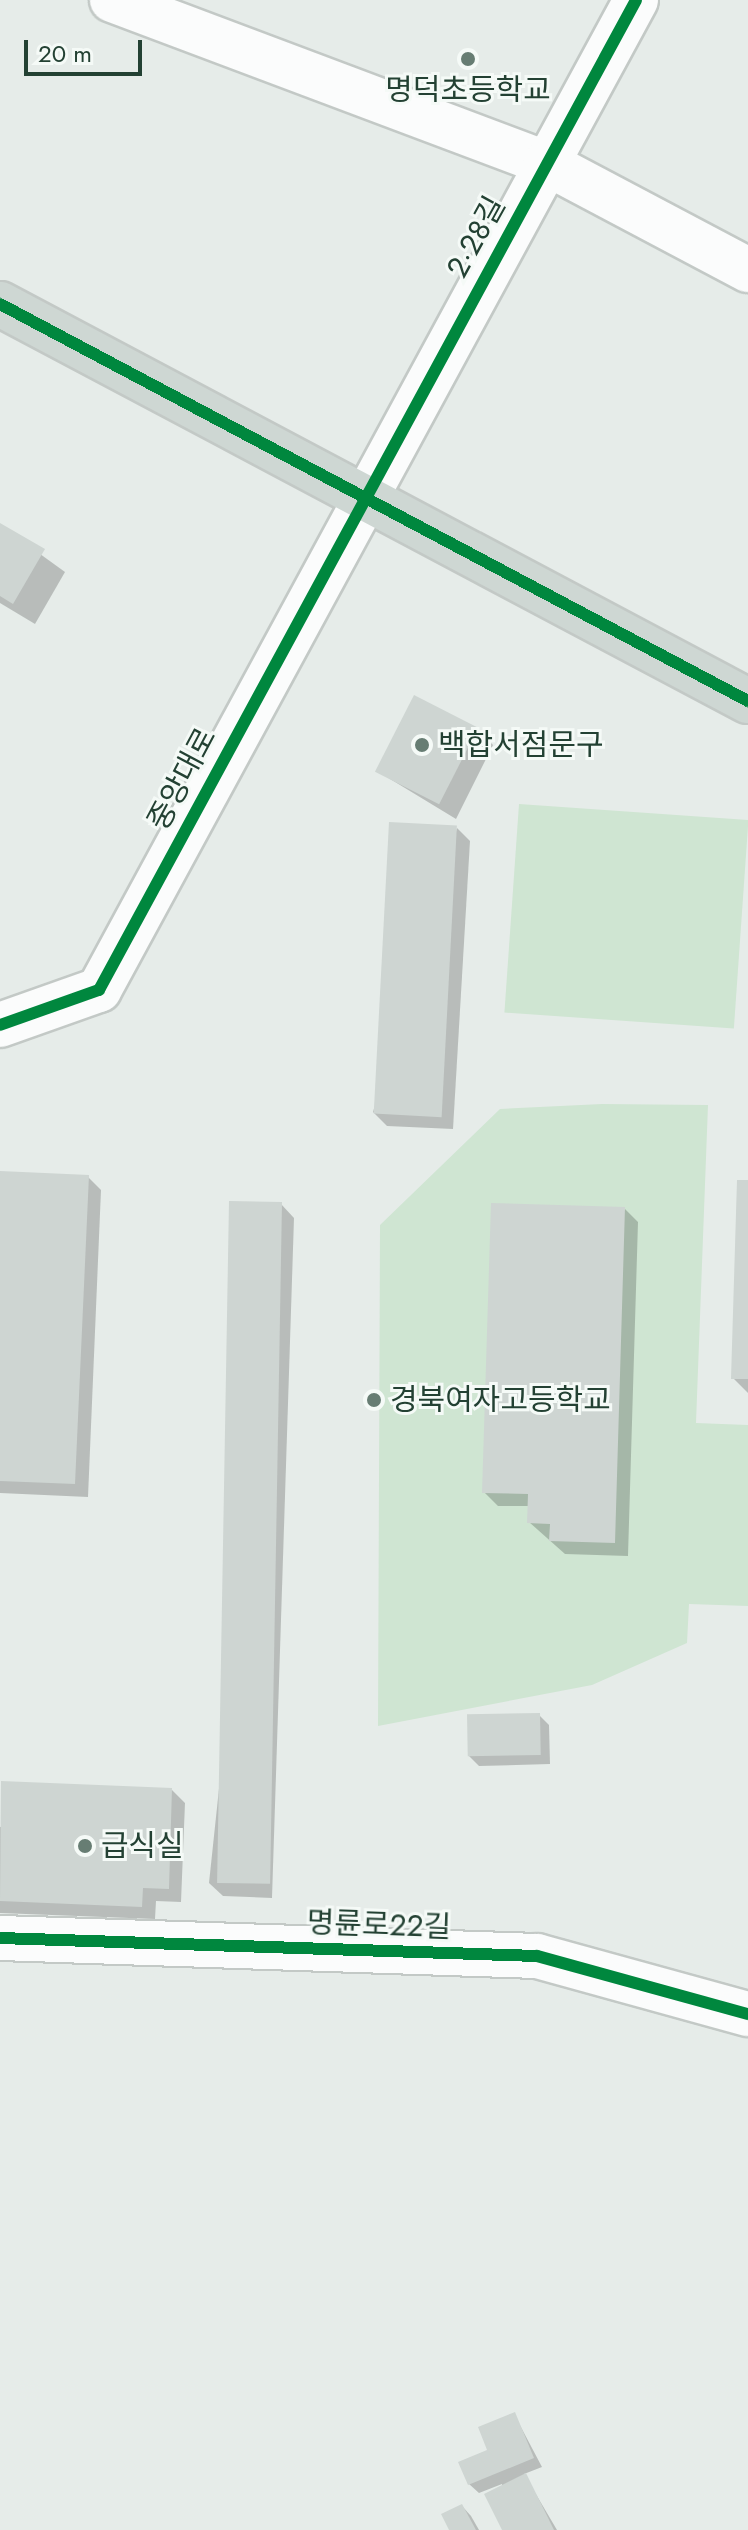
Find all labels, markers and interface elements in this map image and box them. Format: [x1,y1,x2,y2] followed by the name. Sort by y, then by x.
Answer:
[28,24,146,74] scale bar
[38,36,92,71] text: 20 m
[459,50,477,68] marker: 명덕초등학교
[385,72,551,108] place label: 명덕초등학교
[439,190,513,284] street label: 2·28길
[140,722,224,836] street label: 중앙대로
[438,727,604,763] place label: 백합서점문구
[413,736,431,754] marker: 백합서점문구
[390,1382,611,1418] place label: 경북여자고등학교
[365,1391,383,1409] marker: 경북여자고등학교
[101,1828,184,1864] place label: 급식실
[76,1837,94,1855] marker: 급식실
[306,1904,452,1946] street label: 명륜로22길

